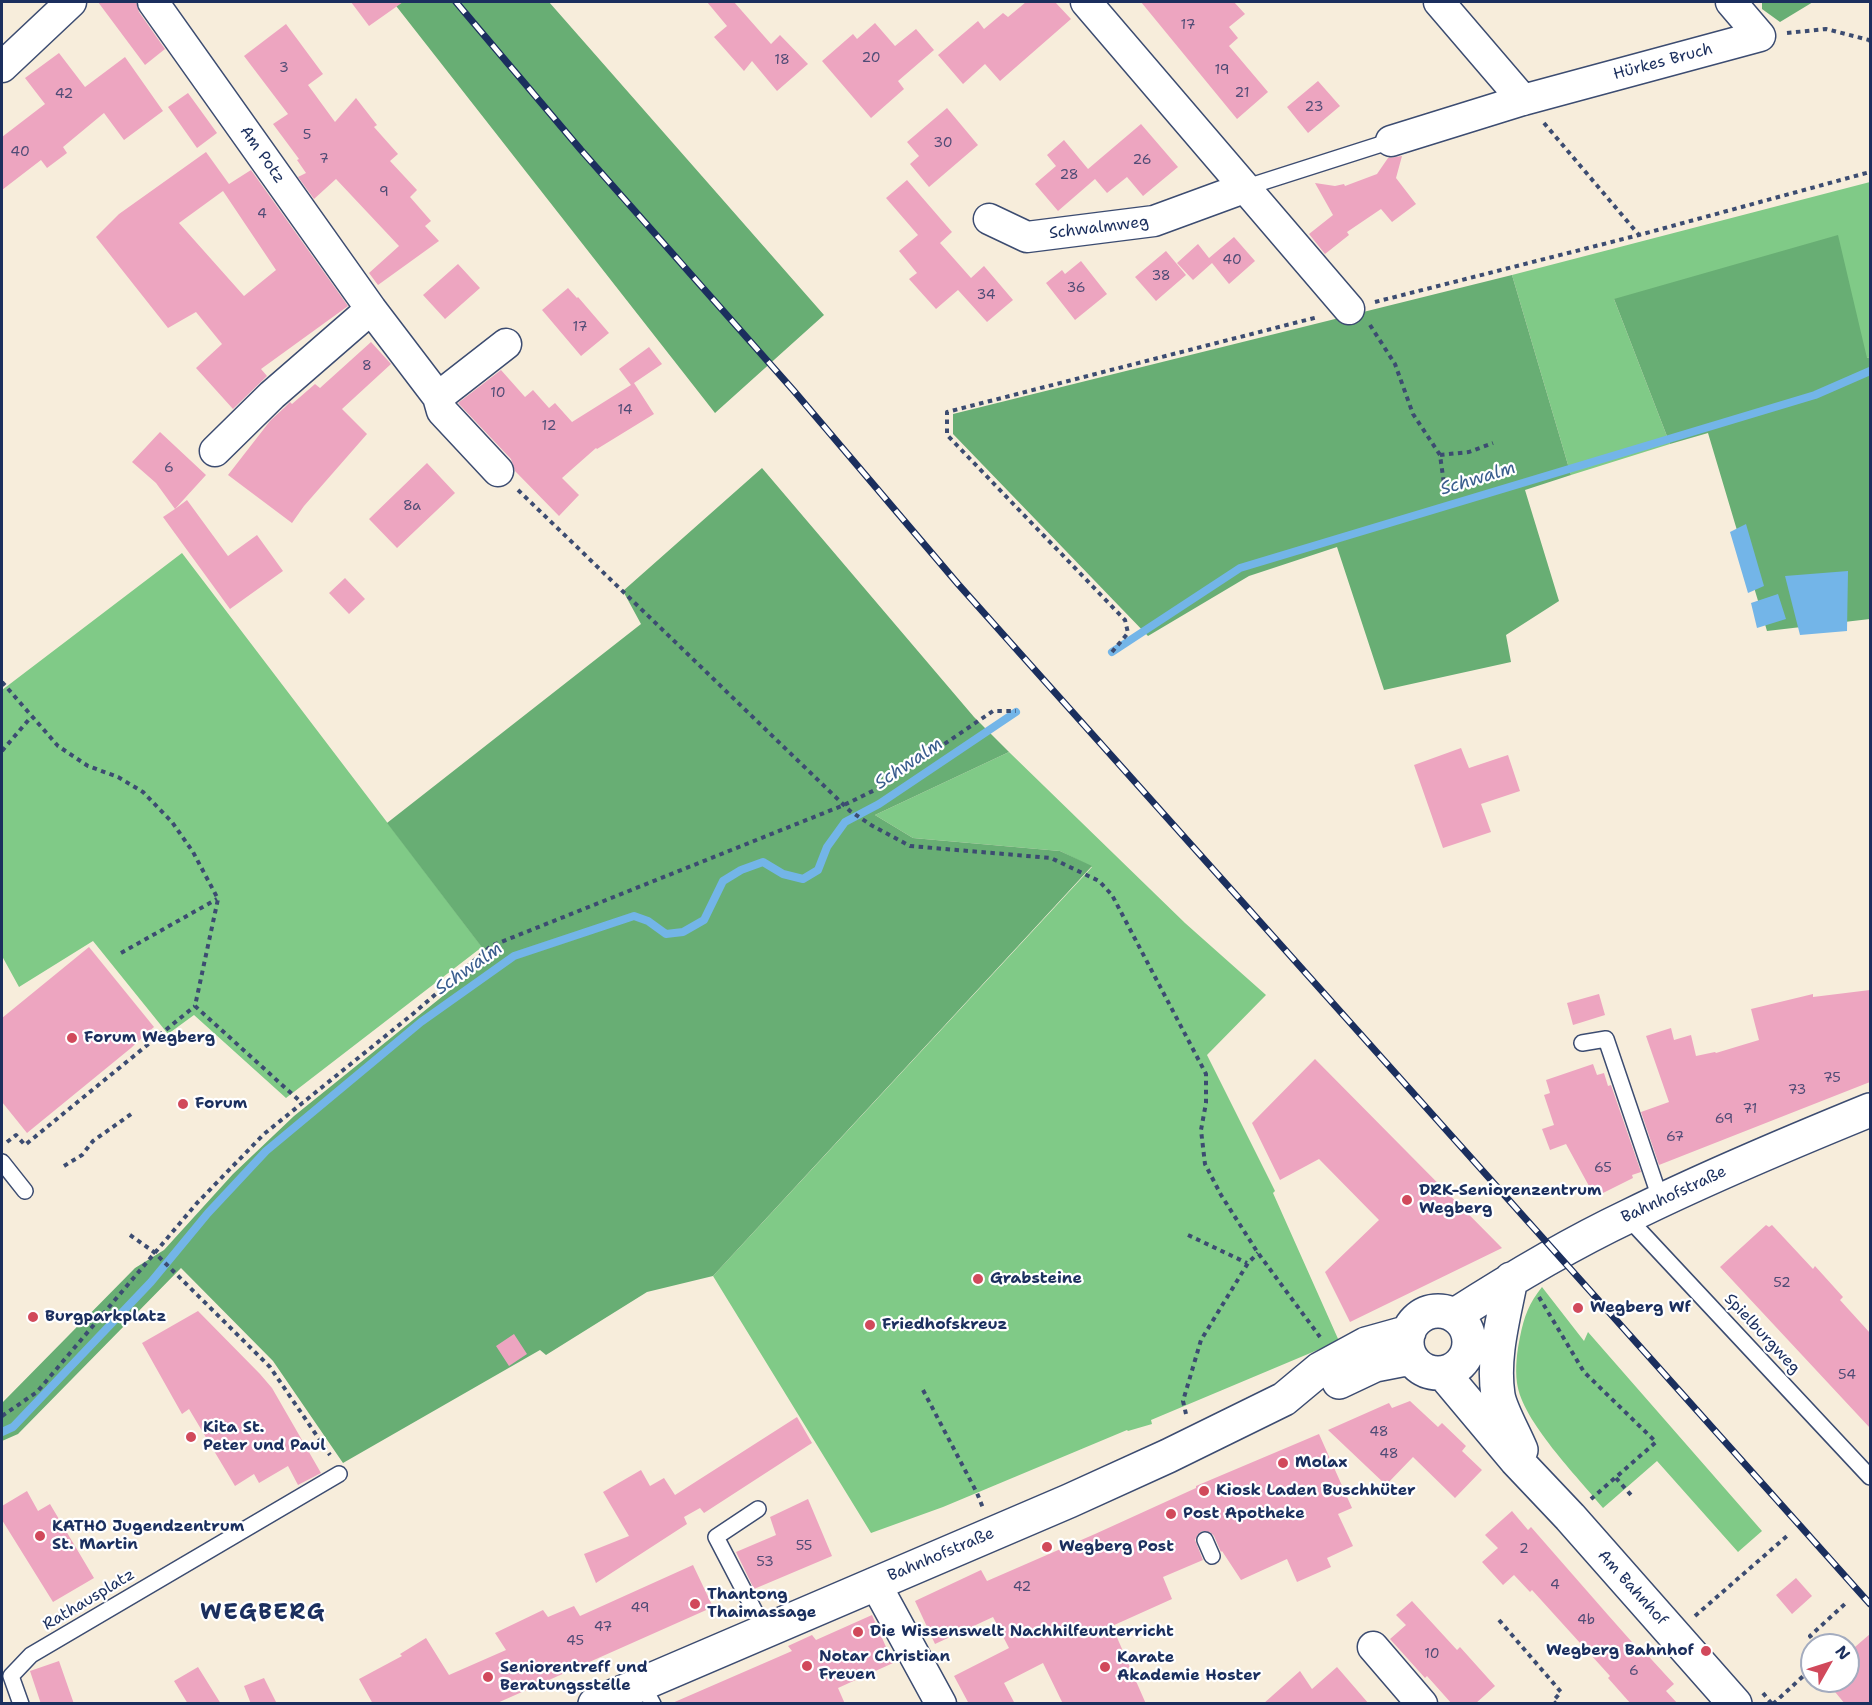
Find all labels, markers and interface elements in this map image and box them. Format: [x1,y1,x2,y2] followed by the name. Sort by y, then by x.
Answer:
[1181,17,1195,33] house number: 17
[1611,40,1715,84] street label: Hürkes Bruch
[861,50,881,66] house number: 20
[774,52,790,68] house number: 18
[279,60,289,76] house number: 3
[1214,62,1230,78] house number: 19
[1235,85,1249,101] house number: 21
[55,86,73,102] house number: 42
[1305,99,1323,115] house number: 23
[235,123,289,187] street label: Am Potz
[303,127,311,143] house number: 5
[933,135,953,151] house number: 30
[10,144,30,160] house number: 40
[319,151,329,167] house number: 7
[1133,152,1151,168] house number: 26
[1059,167,1079,183] house number: 28
[379,184,389,200] house number: 9
[257,206,267,222] house number: 4
[1048,212,1150,244] street label: Schwalmweg
[1222,252,1242,268] house number: 40
[1151,268,1171,284] house number: 38
[1066,280,1086,296] house number: 36
[976,287,996,303] house number: 34
[573,319,587,335] house number: 17
[362,358,372,374] house number: 8
[490,385,506,401] house number: 10
[617,402,633,418] house number: 14
[542,418,556,434] house number: 12
[1438,457,1518,501] water label: Schwalm
[164,460,174,476] house number: 6
[403,498,421,514] house number: 8a
[871,733,947,795] water label: Schwalm
[431,938,507,1000] water label: Schwalm
[84,1028,215,1048] place label: Forum Wegberg
[65,1031,79,1045] marker: Forum Wegberg
[1823,1070,1841,1086] house number: 75
[1788,1082,1806,1098] house number: 73
[195,1094,247,1114] place label: Forum
[176,1097,190,1111] marker: Forum
[1743,1101,1757,1117] house number: 71
[1715,1111,1733,1127] house number: 69
[1666,1129,1684,1145] house number: 67
[1594,1160,1612,1176] house number: 65
[1618,1162,1730,1228] street label: Bahnhofstraße
[1419,1181,1602,1219] place label: DRK-Seniorenzentrum Wegberg
[1400,1193,1414,1207] marker: DRK-Seniorenzentrum Wegberg
[990,1269,1082,1289] place label: Grabsteine
[971,1272,985,1286] marker: Grabsteine
[1773,1275,1791,1291] house number: 52
[1720,1290,1804,1378] street label: Spielburgweg
[1590,1298,1691,1318] place label: Wegberg Wf
[1571,1301,1585,1315] marker: Wegberg Wf
[45,1307,166,1327] place label: Burgparkplatz
[26,1310,40,1324] marker: Burgparkplatz
[882,1315,1007,1335] place label: Friedhofskreuz
[863,1318,877,1332] marker: Friedhofskreuz
[1838,1367,1856,1383] house number: 54
[203,1418,326,1456] place label: Kita St. Peter und Paul
[1369,1424,1389,1440] house number: 48
[184,1430,198,1444] marker: Kita St. Peter und Paul
[1379,1446,1399,1462] house number: 48
[1295,1453,1347,1473] place label: Molax
[1276,1456,1290,1470] marker: Molax
[1216,1481,1416,1501] place label: Kiosk Laden Buschhüter
[1197,1484,1211,1498] marker: Kiosk Laden Buschhüter
[1183,1504,1305,1524] place label: Post Apotheke
[1164,1507,1178,1521] marker: Post Apotheke
[52,1517,244,1555] place label: KATHO Jugendzentrum St. Martin
[885,1524,997,1586] street label: Bahnhofstraße
[33,1529,47,1543] marker: KATHO Jugendzentrum St. Martin
[1059,1537,1174,1557] place label: Wegberg Post
[796,1538,812,1554] house number: 55
[1040,1540,1054,1554] marker: Wegberg Post
[1519,1541,1529,1557] house number: 2
[1593,1546,1671,1630] street label: Am Bahnhof
[756,1554,774,1570] house number: 53
[40,1565,138,1635] street label: Rathausplatz
[1550,1577,1560,1593] house number: 4
[1013,1579,1031,1595] house number: 42
[707,1585,816,1623] place label: Thantong Thaimassage
[688,1597,702,1611] marker: Thantong Thaimassage
[200,1600,326,1626] district label: WEGBERG
[631,1600,649,1616] house number: 49
[1577,1612,1595,1628] house number: 4b
[594,1619,612,1635] house number: 47
[870,1622,1174,1642] place label: Die Wissenswelt Nachhilfeunterricht
[851,1625,865,1639] marker: Die Wissenswelt Nachhilfeunterricht
[566,1633,584,1649] house number: 45
[1800,1633,1860,1693] north arrow
[1546,1641,1694,1661] place label: Wegberg Bahnhof
[1831,1641,1855,1664] text: N
[1699,1644,1713,1658] marker: Wegberg Bahnhof
[1424,1646,1440,1662] house number: 10
[819,1647,950,1685] place label: Notar Christian Freuen
[1117,1648,1261,1686] place label: Karate Akademie Hoster
[500,1658,648,1696] place label: Seniorentreff und Beratungsstelle
[800,1659,814,1673] marker: Notar Christian Freuen
[1098,1660,1112,1674] marker: Karate Akademie Hoster
[1629,1663,1639,1679] house number: 6
[481,1670,495,1684] marker: Seniorentreff und Beratungsstelle

